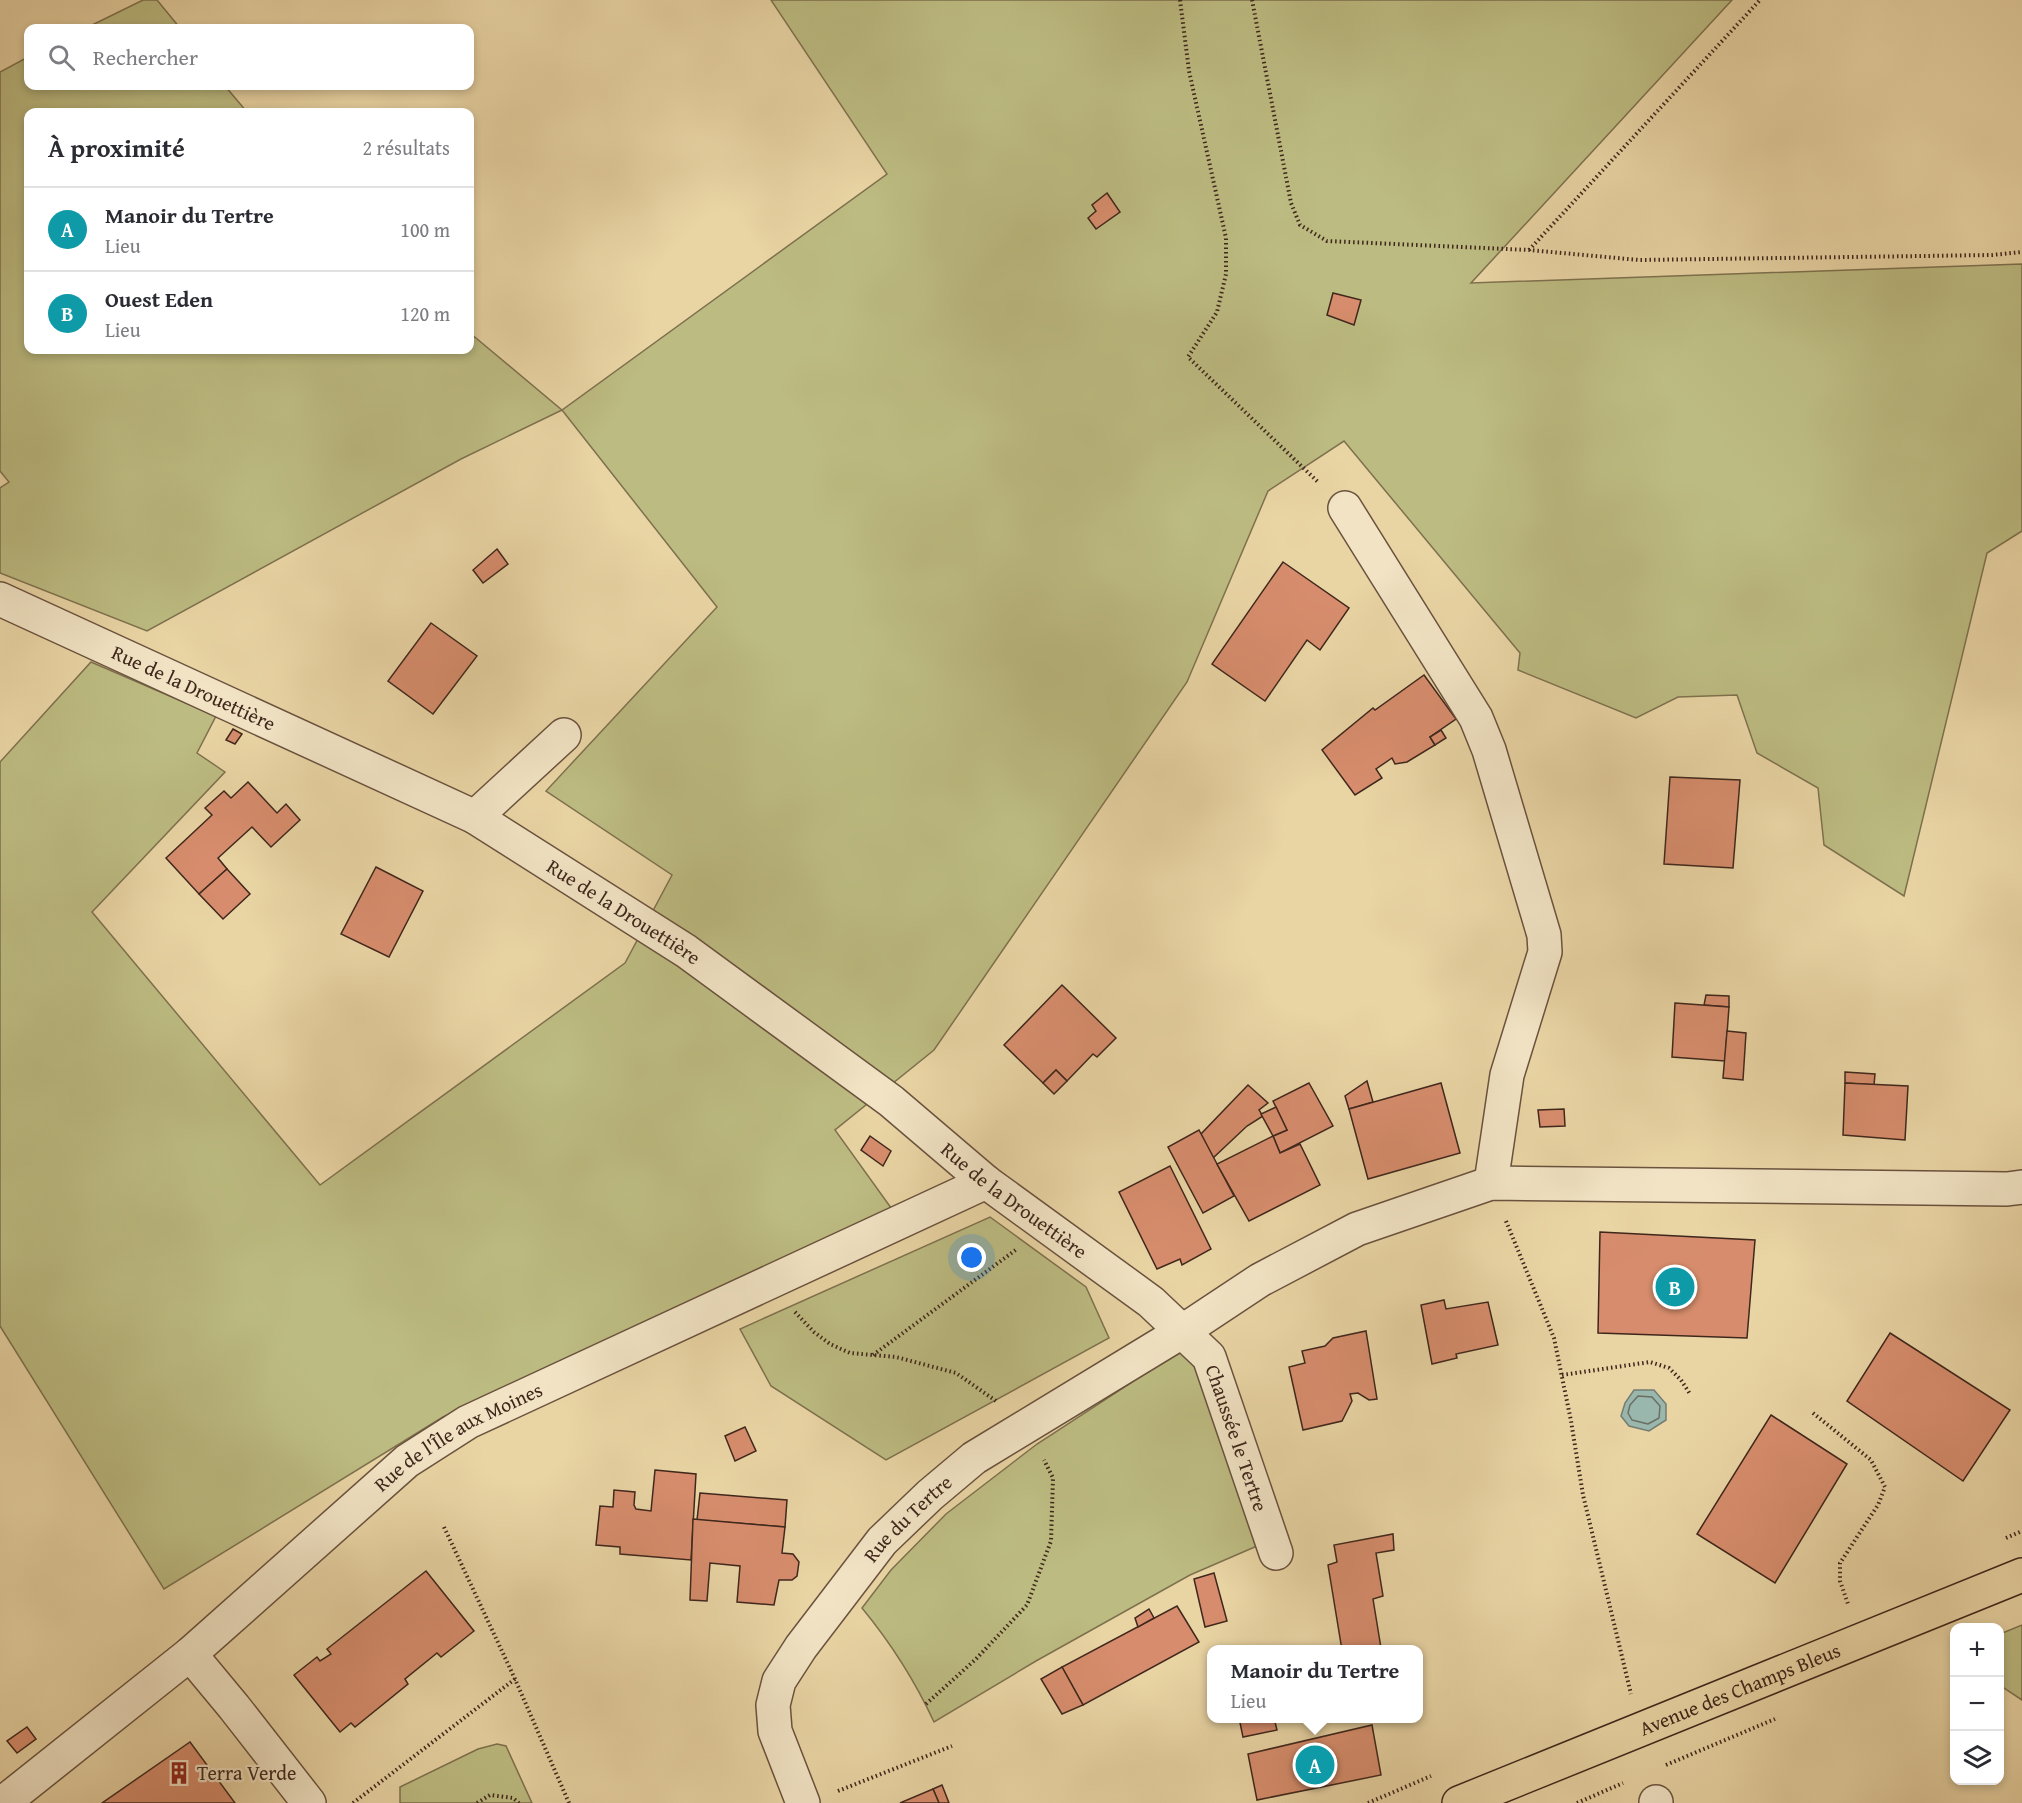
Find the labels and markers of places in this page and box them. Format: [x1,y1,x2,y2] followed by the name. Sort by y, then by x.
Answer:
[1656,1264,1694,1310] pin: B
[1296,1742,1334,1788] pin: A
[197,1758,296,1787] place label: Terra Verde
[166,1760,192,1786] building icon: Terra Verde

